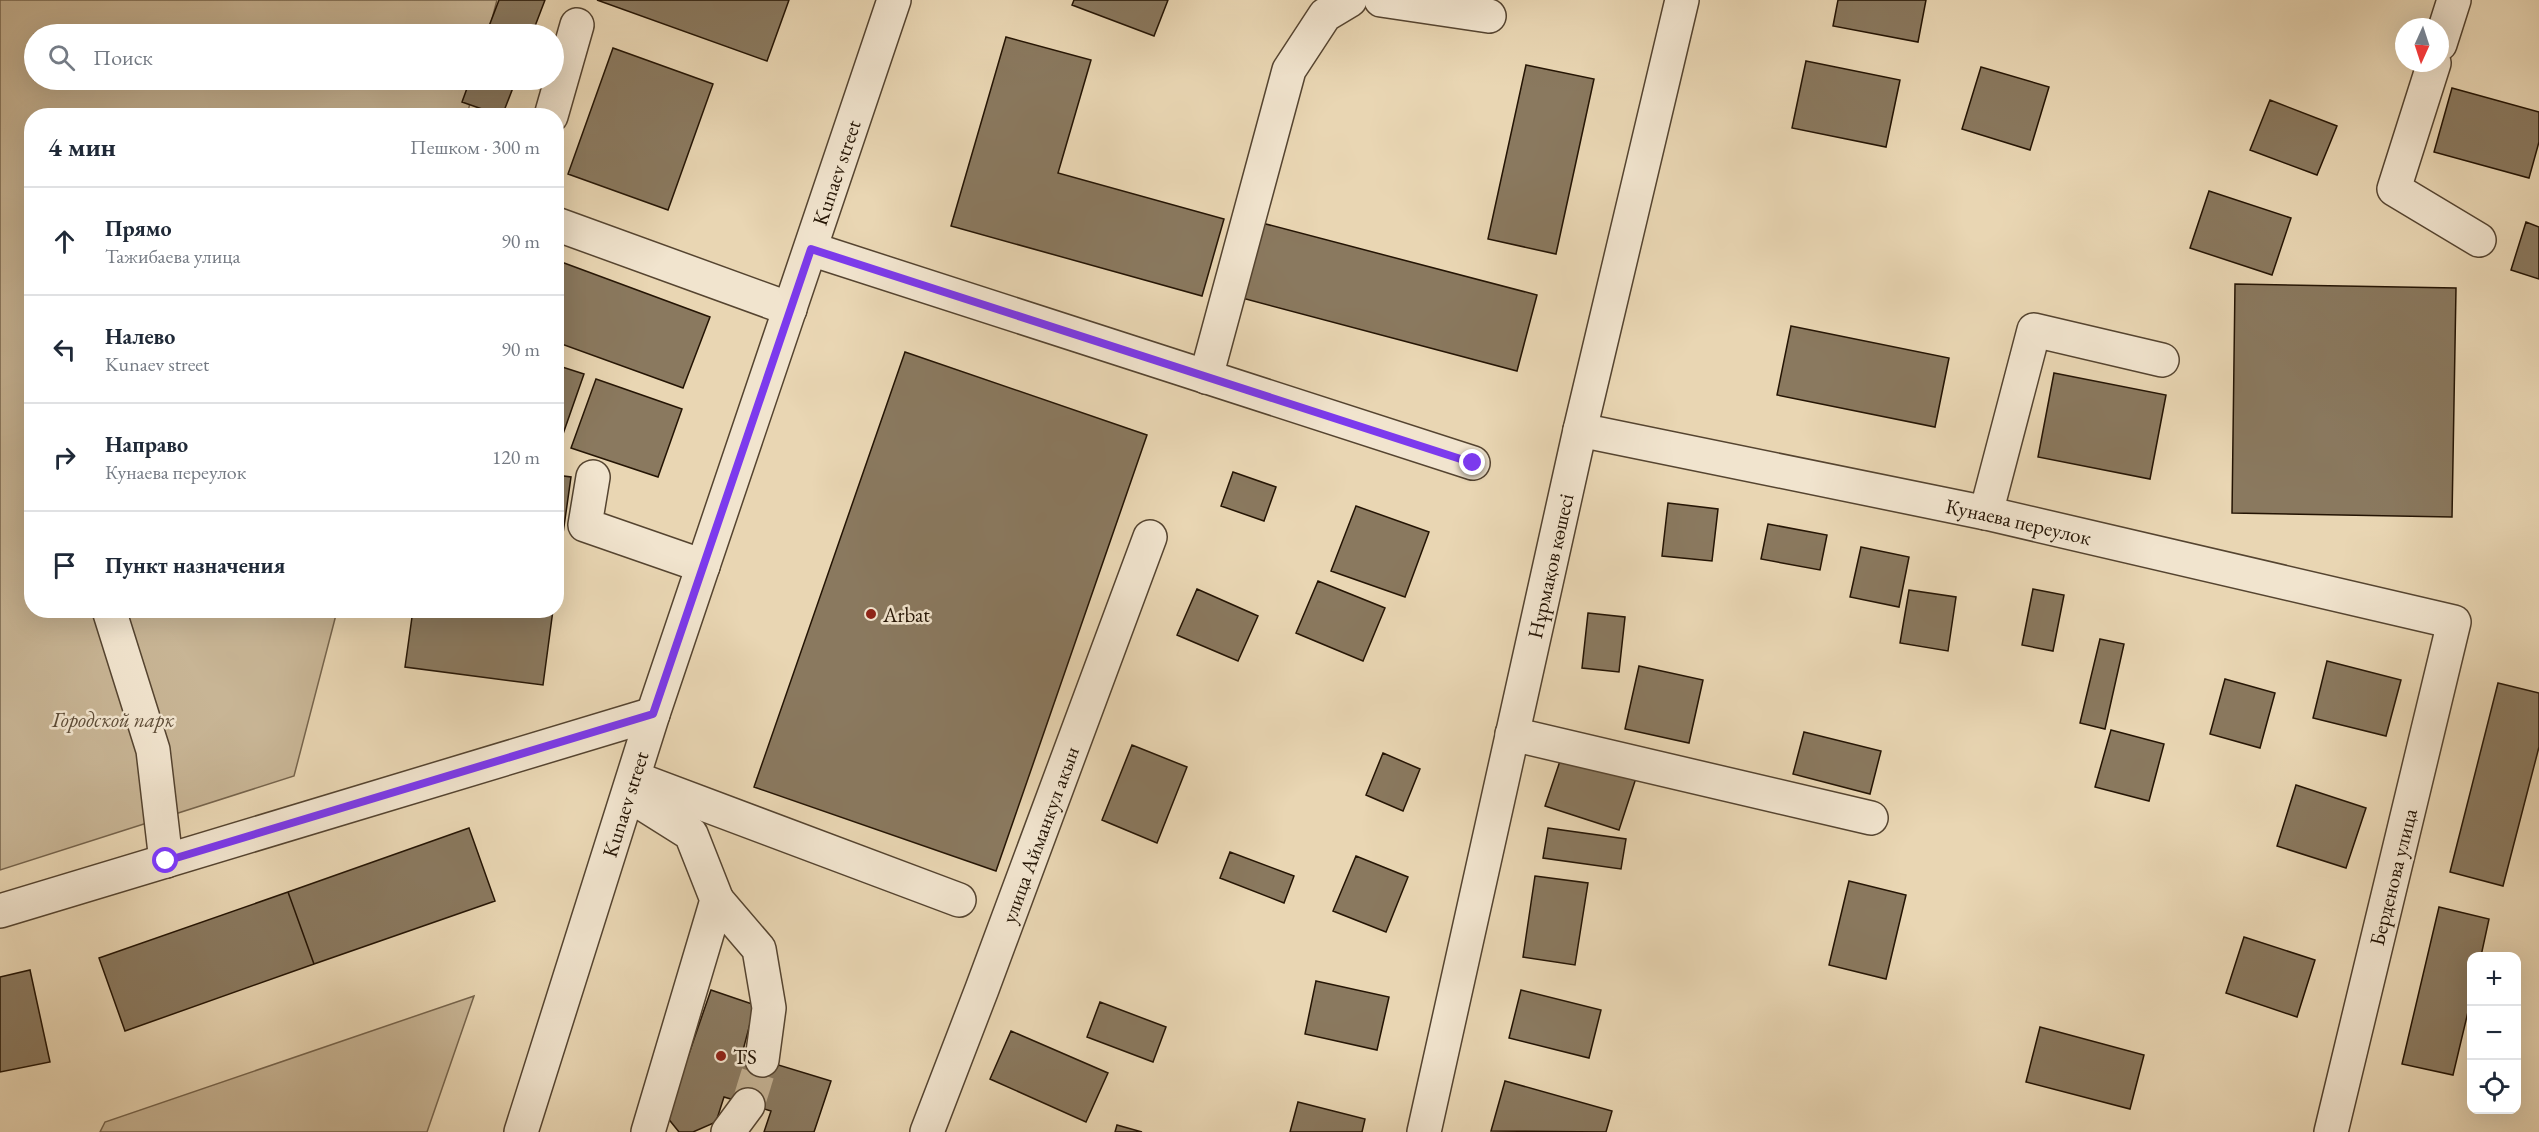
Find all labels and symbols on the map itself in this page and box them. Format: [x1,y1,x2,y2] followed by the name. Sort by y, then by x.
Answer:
[2395,18,2449,72] north arrow
[805,116,866,229] street label: Kunaev street
[1459,449,1485,475] route end
[1521,491,1579,641] street label: Нұрмақов көшесі
[1944,492,2094,551] street label: Кунаева переулок
[882,601,930,628] place label: Arbat
[864,607,878,621] marker: Arbat
[51,706,175,733] park label: Городской парк
[994,742,1085,927] street label: улица Айманкул акын
[595,747,654,860] street label: Kunaev street
[2363,805,2423,948] street label: Берденова улица
[152,847,178,873] route start
[733,1043,757,1070] place label: TS
[714,1049,728,1063] marker: TS

